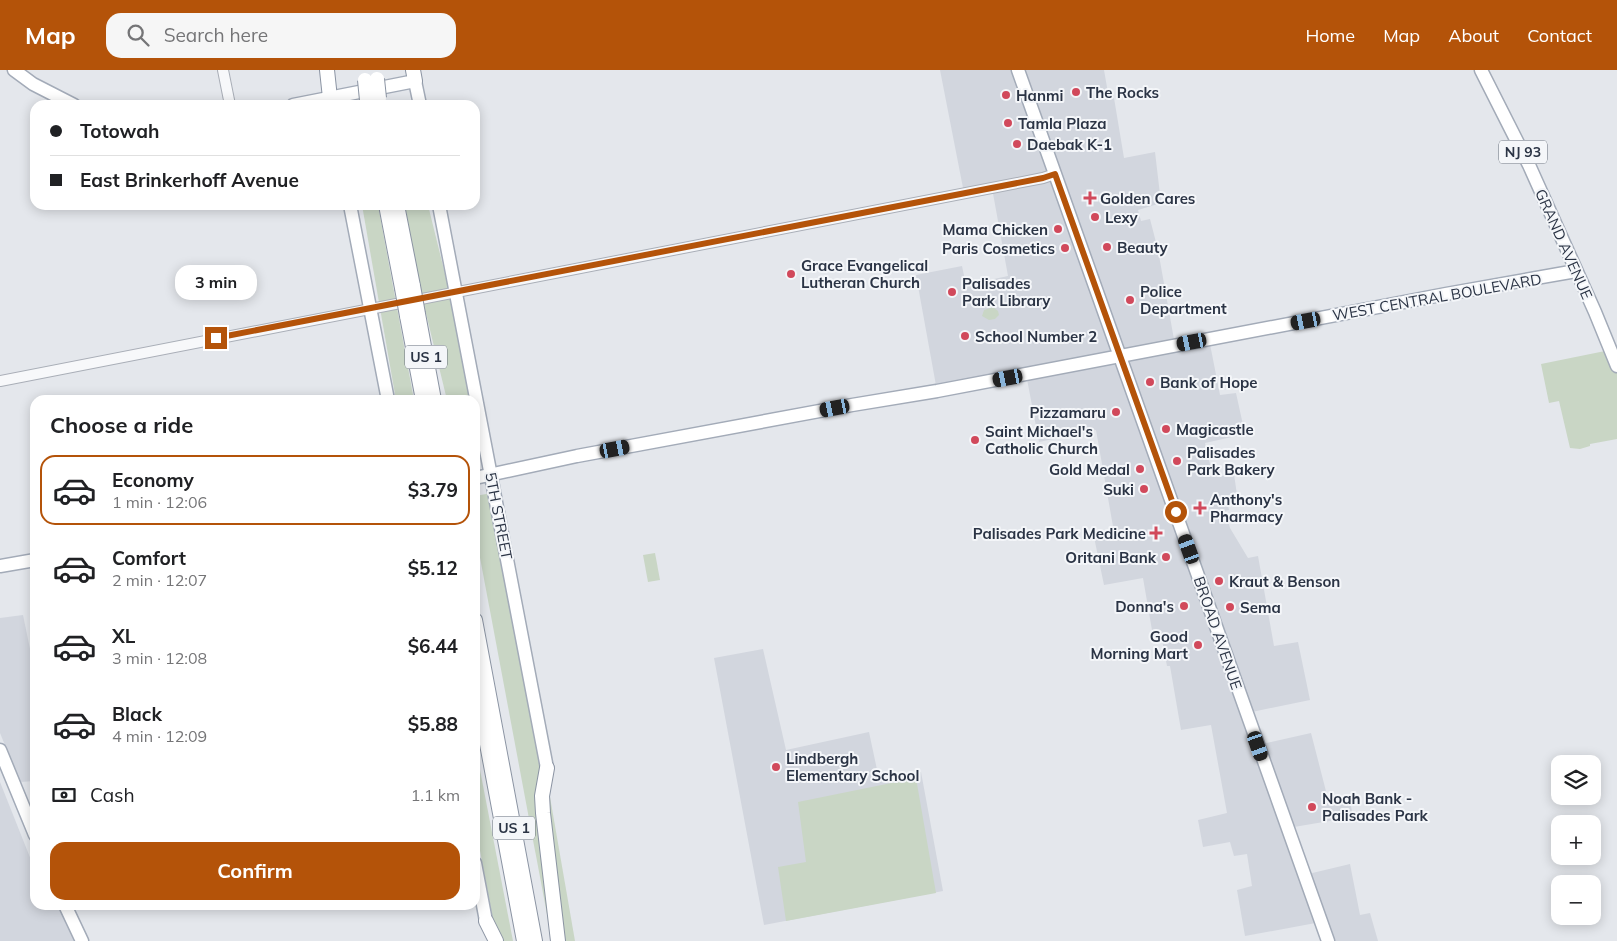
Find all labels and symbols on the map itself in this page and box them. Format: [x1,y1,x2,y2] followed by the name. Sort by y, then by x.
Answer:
[1086,83,1159,102] place label: The Rocks
[1016,86,1063,105] place label: Hanmi
[1070,86,1082,98] marker: The Rocks
[1000,89,1012,101] marker: Hanmi
[1018,114,1107,133] place label: Tamla Plaza
[1002,117,1014,129] marker: Tamla Plaza
[1027,135,1112,154] place label: Daebak K-1
[1011,138,1023,150] marker: Daebak K-1
[1499,140,1547,164] road number: NJ 93
[1531,186,1597,302] street label: GRAND AVENUE
[1100,189,1195,208] place label: Golden Cares
[1084,192,1096,204] marker: Golden Cares
[1105,208,1139,227] place label: Lexy
[1089,211,1101,223] marker: Lexy
[943,220,1048,239] place label: Mama Chicken
[1052,223,1064,235] marker: Mama Chicken
[1117,238,1169,257] place label: Beauty
[942,239,1055,258] place label: Paris Cosmetics
[1101,241,1113,253] marker: Beauty
[1059,242,1071,254] marker: Paris Cosmetics
[801,256,928,292] place label: Grace Evangelical Lutheran Church
[175,266,257,300] callout: 3 min
[785,268,797,280] marker: Grace Evangelical Lutheran Church
[1331,269,1543,325] street label: WEST CENTRAL BOULEVARD
[962,274,1051,310] place label: Palisades Park Library
[1140,282,1227,318] place label: Police Department
[946,286,958,298] marker: Palisades Park Library
[1124,294,1136,306] marker: Police Department
[1289,311,1322,331] car
[205,327,227,349] route end
[975,327,1097,346] place label: School Number 2
[959,330,971,342] marker: School Number 2
[1175,332,1208,352] car
[405,346,447,368] road number: US 1
[991,368,1024,388] car
[1160,373,1258,392] place label: Bank of Hope
[1144,376,1156,388] marker: Bank of Hope
[818,398,851,418] car
[1029,403,1106,422] place label: Pizzamaru
[1110,406,1122,418] marker: Pizzamaru
[1176,420,1254,439] place label: Magicastle
[985,422,1098,458] place label: Saint Michael's Catholic Church
[1160,423,1172,435] marker: Magicastle
[969,434,981,446] marker: Saint Michael's Catholic Church
[598,439,631,459] car
[1187,443,1276,479] place label: Palisades Park Bakery
[1171,455,1183,467] marker: Palisades Park Bakery
[1049,460,1130,479] place label: Gold Medal
[1134,463,1146,475] marker: Gold Medal
[481,471,517,561] street label: 5TH STREET
[1103,480,1134,499] place label: Suki
[1138,483,1150,495] marker: Suki
[1210,490,1284,526] place label: Anthony's Pharmacy
[1165,501,1187,523] route start
[1194,502,1206,514] marker: Anthony's Pharmacy
[973,524,1146,543] place label: Palisades Park Medicine
[1150,527,1162,539] marker: Palisades Park Medicine
[1176,532,1201,566] car
[1065,548,1157,567] place label: Oritani Bank
[1160,551,1172,563] marker: Oritani Bank
[1229,572,1340,591] place label: Kraut & Benson
[1190,574,1246,692] street label: BROAD AVENUE
[1213,575,1225,587] marker: Kraut & Benson
[1115,597,1174,616] place label: Donna's
[1240,598,1281,617] place label: Sema
[1178,600,1190,612] marker: Donna's
[1224,601,1236,613] marker: Sema
[1090,627,1188,663] place label: Good Morning Mart
[1192,639,1204,651] marker: Good Morning Mart
[1246,729,1269,763] car
[786,749,919,785] place label: Lindbergh Elementary School
[770,761,782,773] marker: Lindbergh Elementary School
[1322,789,1429,825] place label: Noah Bank - Palisades Park
[1306,801,1318,813] marker: Noah Bank - Palisades Park
[493,816,535,840] road number: US 1

